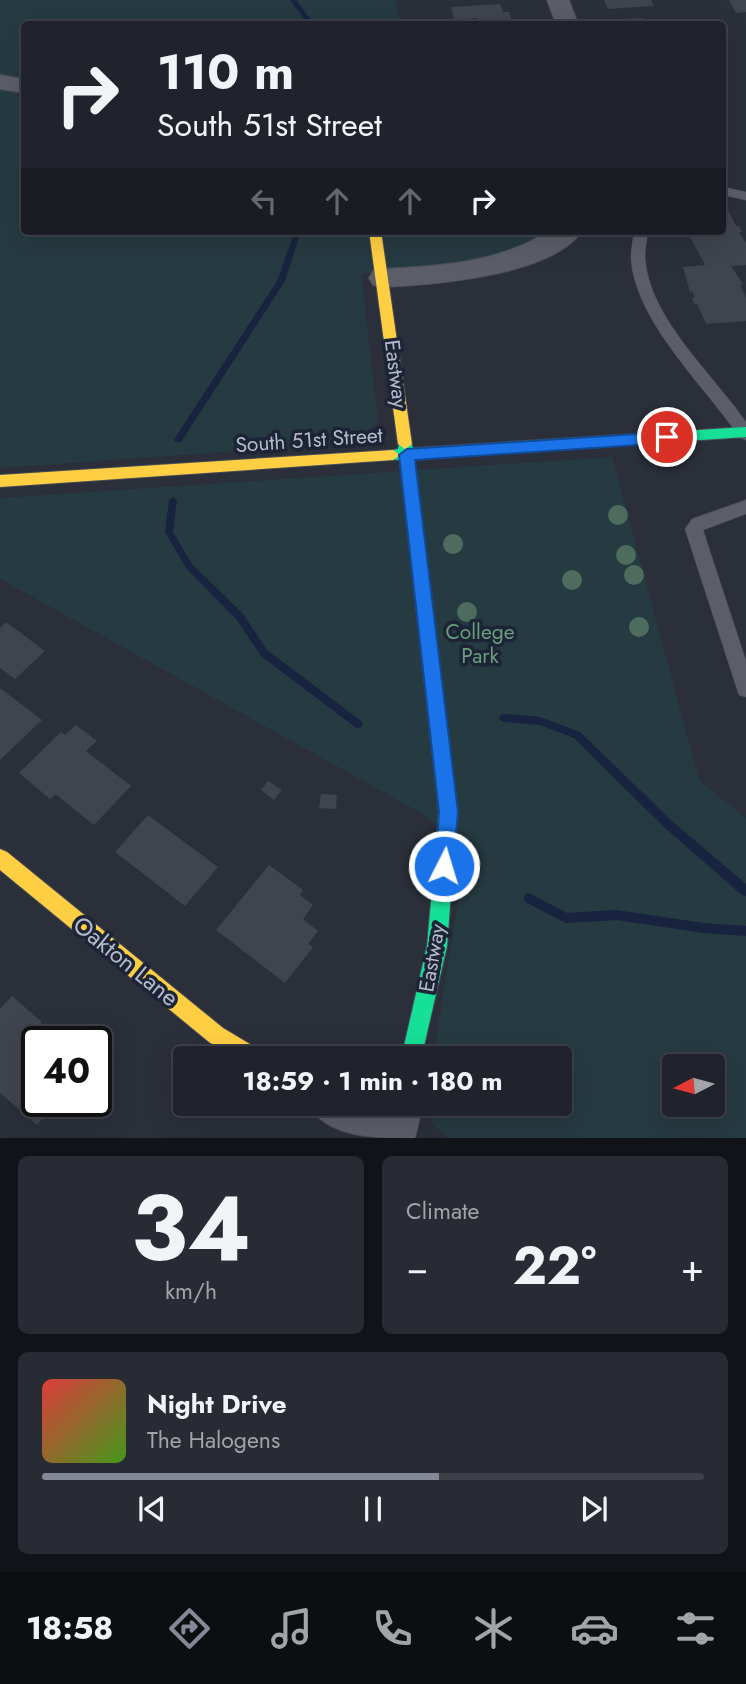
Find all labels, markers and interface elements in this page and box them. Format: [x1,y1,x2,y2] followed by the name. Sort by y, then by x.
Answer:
[157,37,294,107] text: 110 m
[42,49,133,140] icon: right
[157,102,382,148] text: South 51st Street
[245,182,283,220] icon: left
[318,182,356,220] icon: ahead
[391,182,429,220] icon: ahead
[464,182,502,220] icon: right
[377,338,415,411] street label: Eastway
[637,407,697,467] pin
[648,418,686,456] icon: arrive
[234,420,384,460] street label: South 51st Street
[445,617,515,671] park label: College Park
[407,829,481,903] position arrow
[66,907,186,1015] street label: Oakton Lane
[411,921,453,994] street label: Eastway
[21,1026,112,1117] speed limit sign: 40
[662,1054,724,1116] north arrow
[662,1054,725,1117] map controls
[242,1062,503,1100] text: 18:59 · 1 min · 180 m
[131,1163,251,1294] text: 34
[406,1194,479,1228] text: Climate
[513,1228,596,1304] text: 22°
[406,1240,428,1295] text: −
[681,1240,704,1295] text: +
[165,1274,217,1308] text: km/h
[147,1385,287,1423] text: Night Drive
[147,1423,280,1457] text: The Halogens
[133,1490,171,1528] icon: previous
[354,1490,392,1528] icon: pause
[575,1490,613,1528] icon: next
[165,1604,214,1653] icon: directions
[267,1604,316,1653] icon: music
[368,1604,417,1653] icon: phone
[469,1604,518,1653] icon: climate
[570,1604,619,1653] icon: car
[671,1604,720,1653] icon: filters
[26,1605,113,1651] text: 18:58

